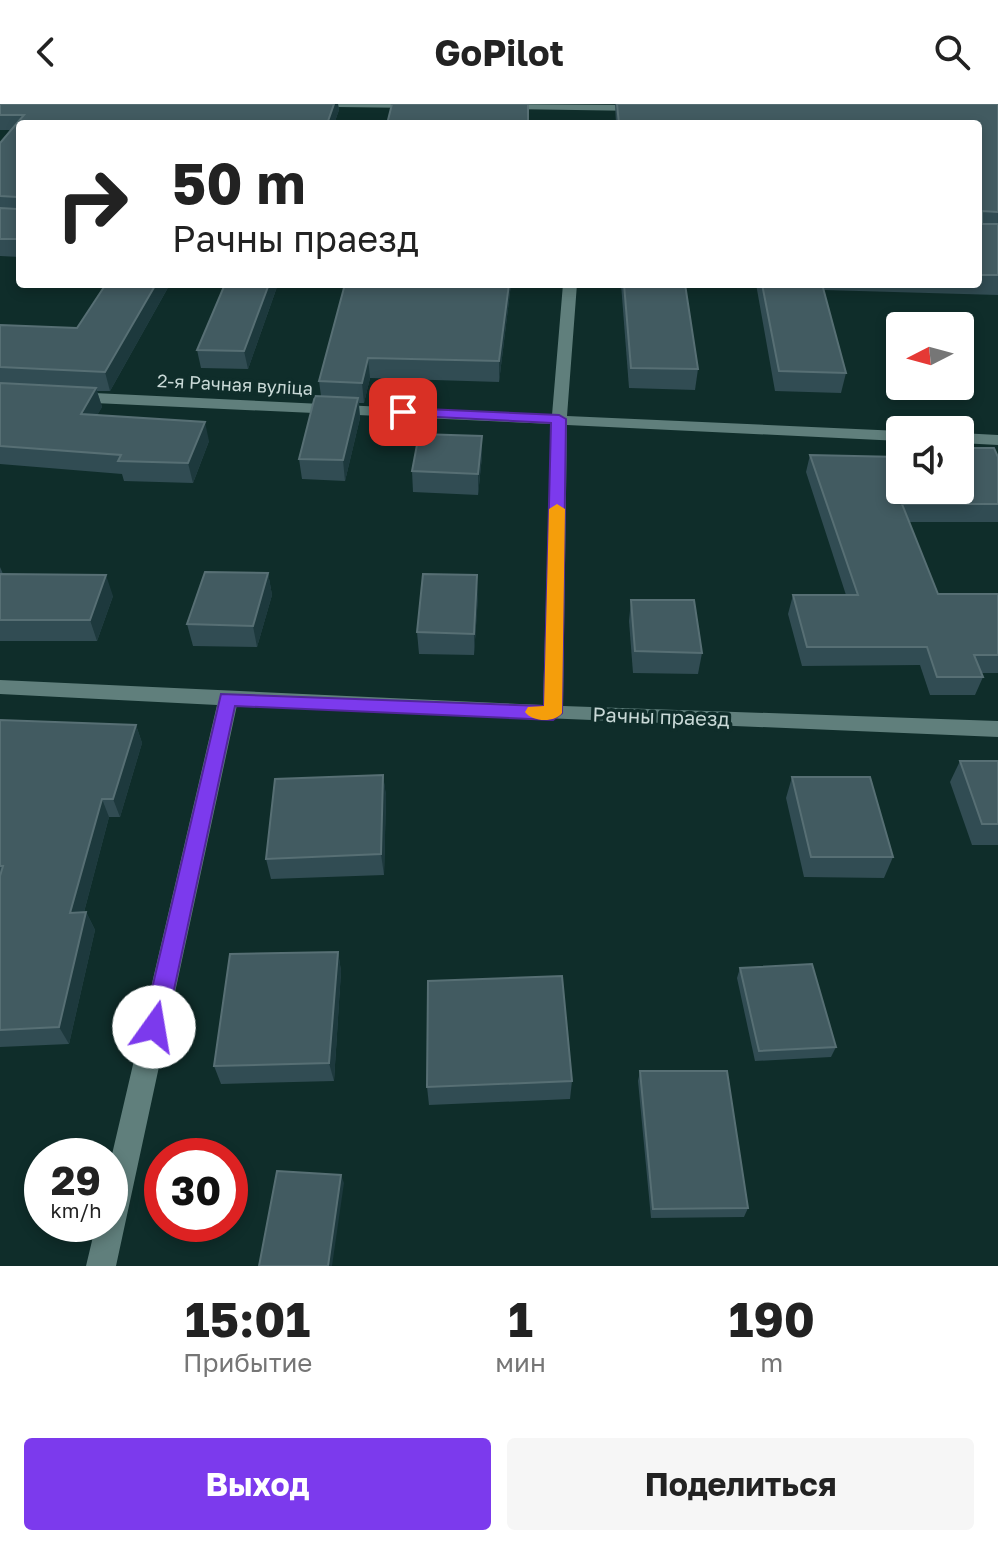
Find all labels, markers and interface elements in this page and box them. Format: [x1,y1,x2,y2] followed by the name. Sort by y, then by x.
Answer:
[24,30,68,74] icon: back
[930,30,974,74] icon: search
[434,31,564,74] text: GoPilot
[172,149,306,216] text: 50 m
[40,152,144,256] icon: right
[172,217,419,260] text: Рачны праезд
[886,312,974,400] north arrow
[886,312,974,504] map controls
[156,369,314,399] street label: 2-я Рачная вуліца
[369,378,437,446] pin
[381,390,425,434] icon: arrive
[886,416,974,504] button: sound
[592,702,730,730] street label: Рачны праезд
[112,985,196,1069] position arrow
[144,1138,248,1242] speed limit sign: 30
[51,1156,101,1204] text: 29
[51,1198,101,1222] text: km/h
[185,1290,310,1348] text: 15:01
[508,1290,533,1348] text: 1
[729,1290,815,1348] text: 190
[183,1347,312,1378] text: Прибытие
[495,1347,546,1378] text: мин
[760,1347,783,1378] text: m
[24,1438,491,1530] button: Выход
[507,1438,974,1530] button: Поделиться

